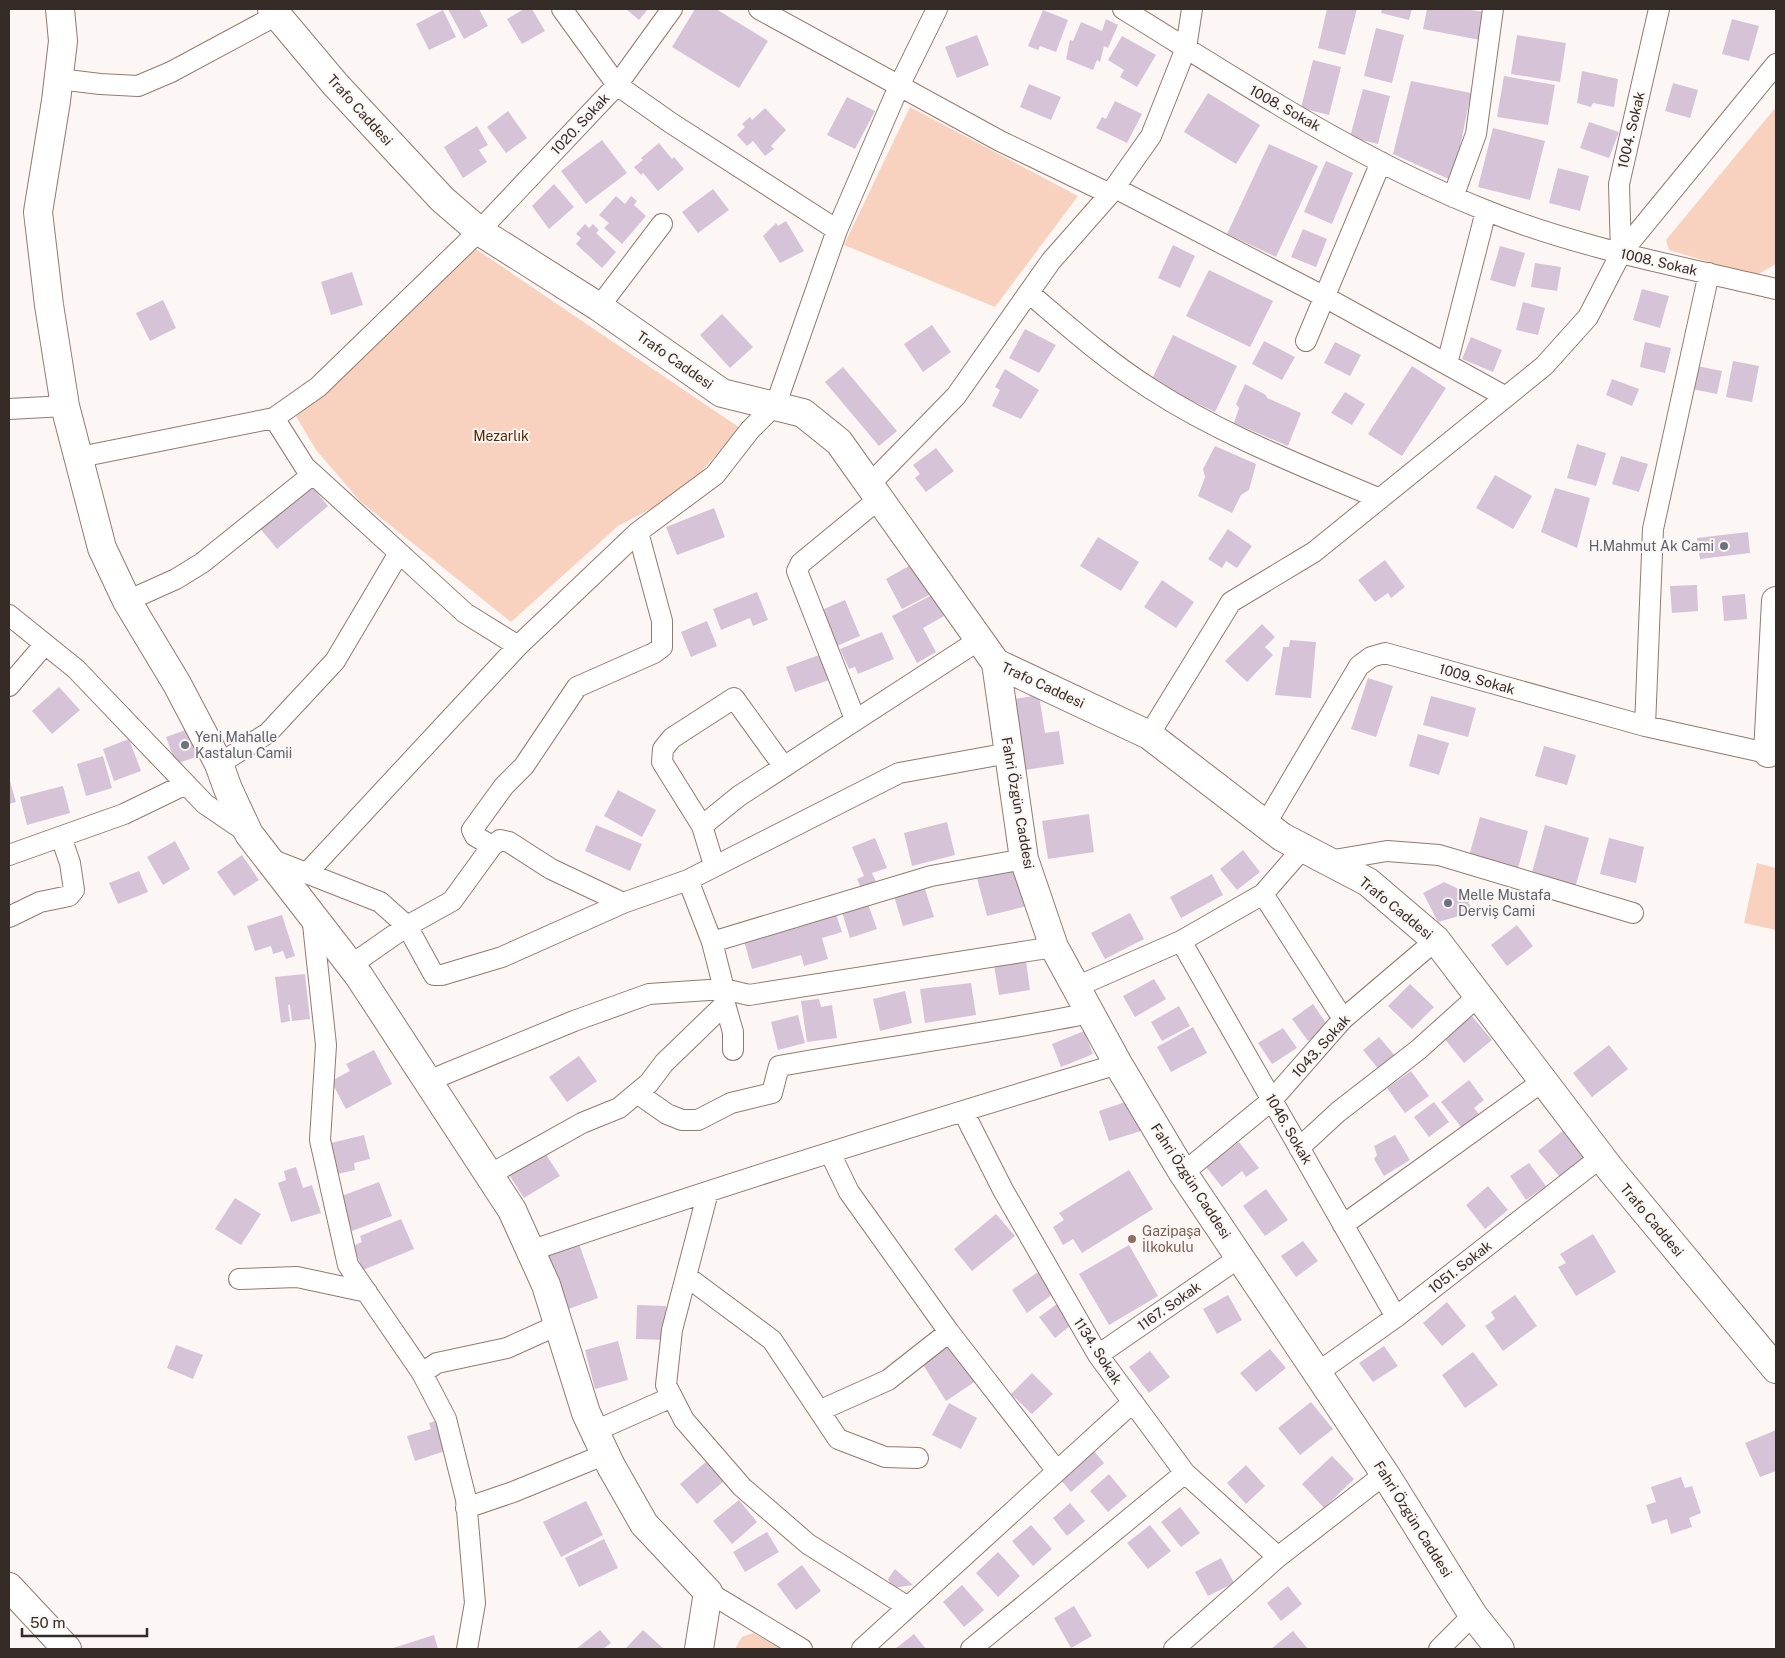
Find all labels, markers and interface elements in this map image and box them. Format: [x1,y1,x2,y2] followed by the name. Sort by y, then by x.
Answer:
[324,71,396,149] street label: Trafo Caddesi
[1247,82,1323,134] street label: 1008. Sokak
[547,90,613,158] street label: 1020. Sokak
[1614,90,1648,170] street label: 1004. Sokak
[1619,245,1699,279] street label: 1008. Sokak
[634,328,716,392] street label: Trafo Caddesi
[473,428,529,444] park label: Mezarlık
[1589,538,1714,554] place label: H.Mahmut Ak Cami
[1718,540,1730,552] marker: H.Mahmut Ak Cami
[999,659,1087,711] street label: Trafo Caddesi
[1437,660,1517,698] street label: 1009. Sokak
[195,729,292,761] place label: Yeni Mahalle Kastalun Camii
[998,735,1039,870] street label: Fahri Özgün Caddesi
[179,739,191,751] marker: Yeni Mahalle Kastalun Camii
[1356,874,1436,942] street label: Trafo Caddesi
[1458,887,1551,919] place label: Melle Mustafa Derviş Cami
[1442,897,1454,909] marker: Melle Mustafa Derviş Cami
[1289,1011,1353,1081] street label: 1043. Sokak
[1262,1091,1316,1167] street label: 1046. Sokak
[1148,1119,1236,1241] street label: Fahri Özgün Caddesi
[1617,1181,1687,1259] street label: Trafo Caddesi
[1142,1223,1201,1255] place label: Gazipaşa İlkokulu
[1126,1233,1138,1245] marker: Gazipaşa İlkokulu
[1425,1237,1495,1297] street label: 1051. Sokak
[1134,1278,1204,1334] street label: 1167. Sokak
[1071,1315,1125,1387] street label: 1134. Sokak
[1371,1457,1457,1580] street label: Fahri Özgün Caddesi
[22,1606,148,1638] scale bar
[30,1614,65,1631] text: 50 m

